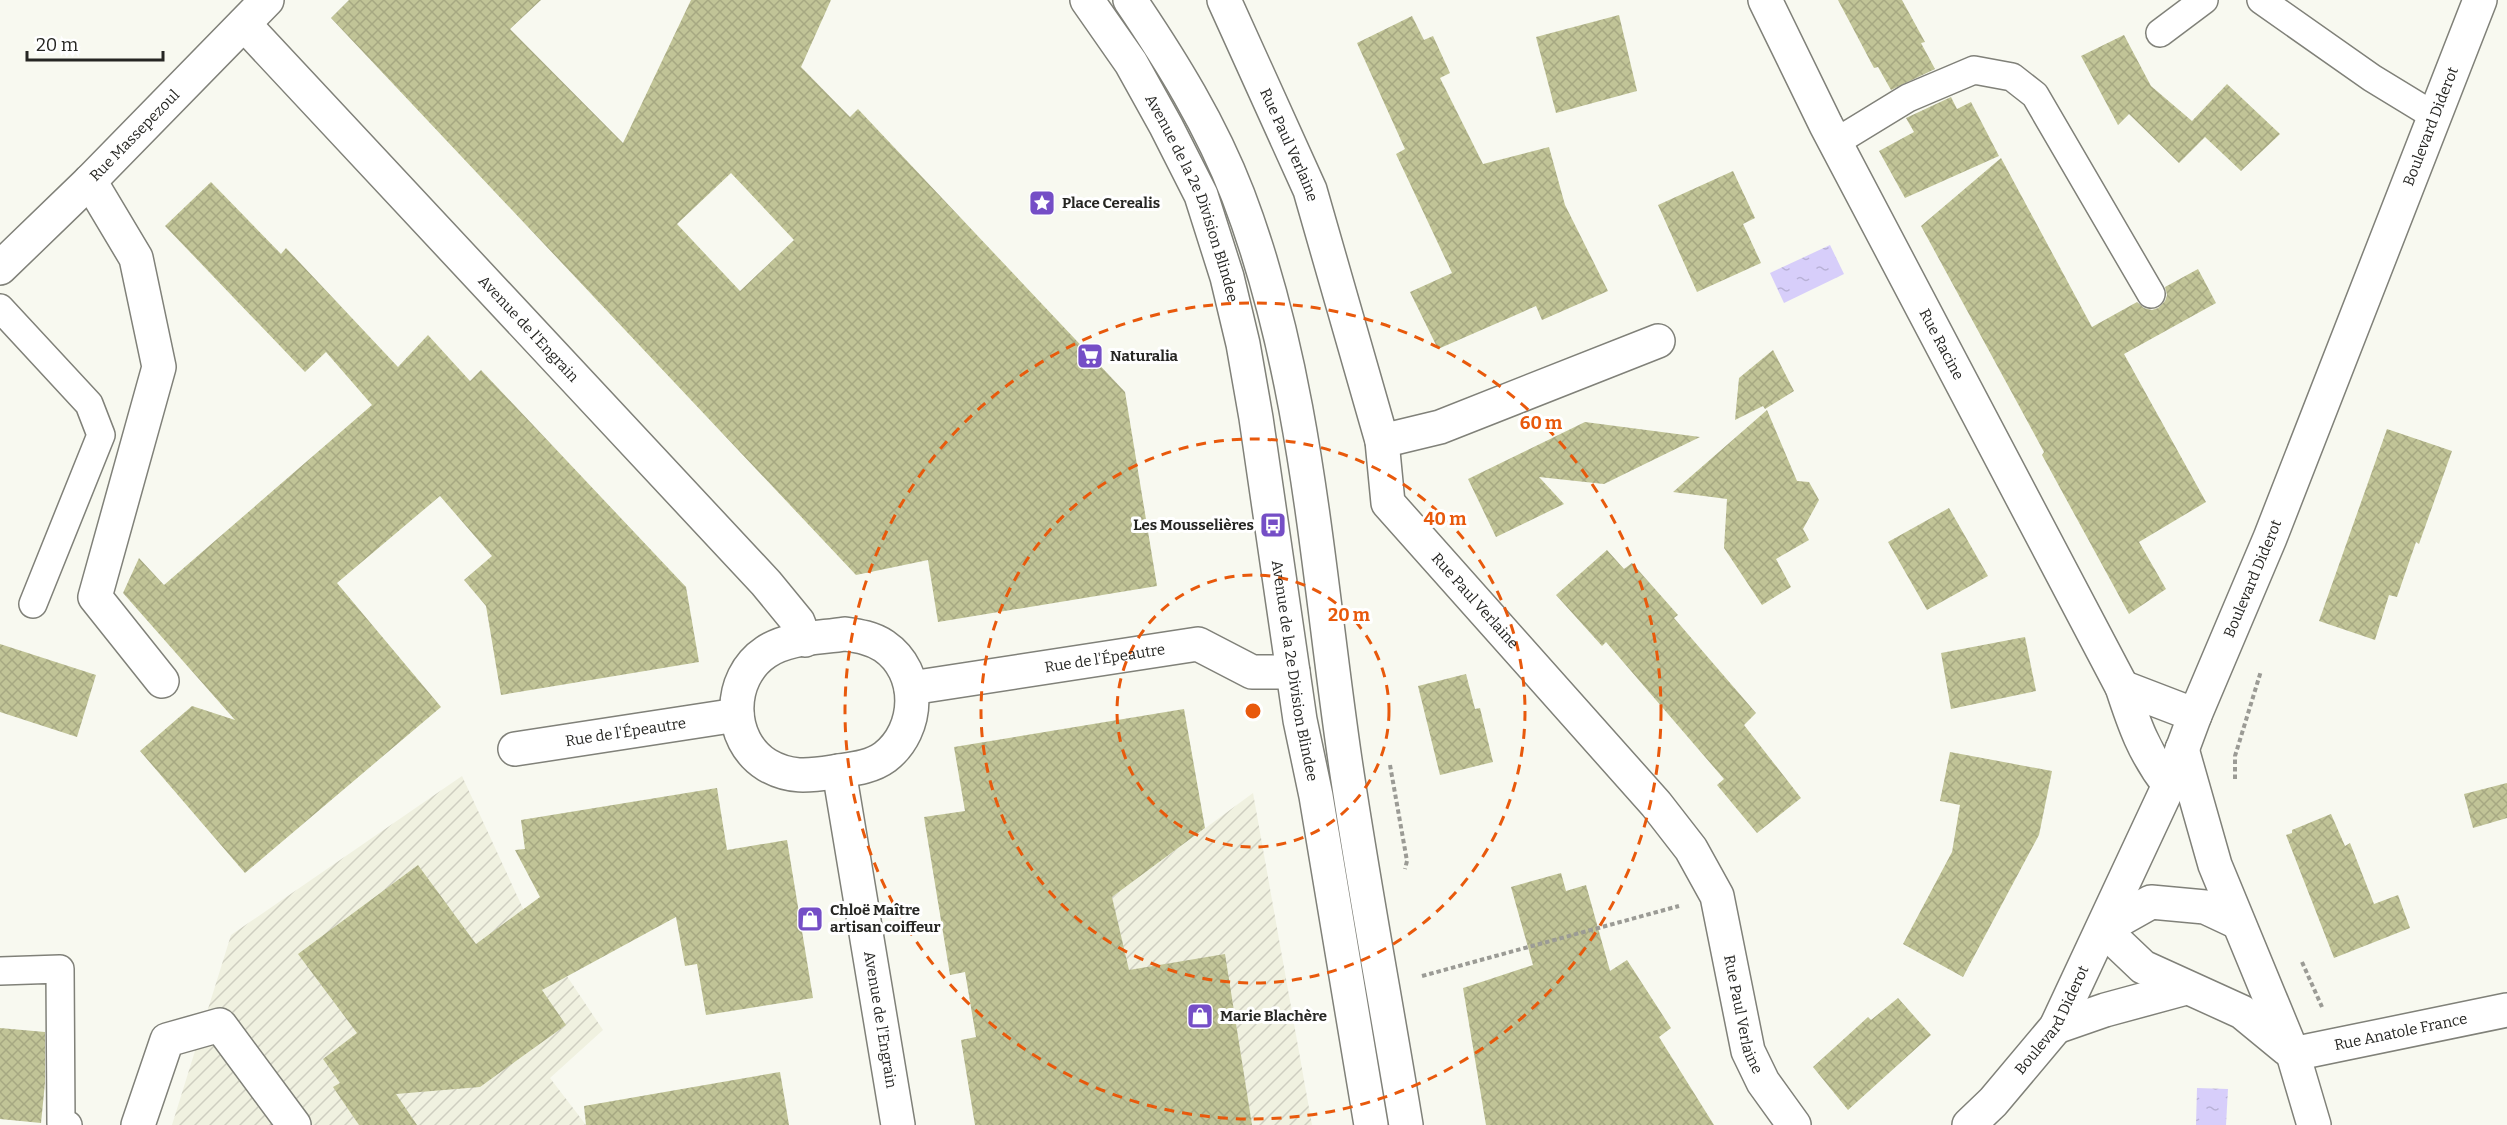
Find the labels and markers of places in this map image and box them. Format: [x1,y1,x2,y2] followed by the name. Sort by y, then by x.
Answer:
[1027,188,1057,218] place icon: Place Cerealis
[1062,194,1160,212] place label: Place Cerealis
[1075,341,1105,371] supermarket icon: Naturalia
[1110,347,1179,365] place label: Naturalia
[1258,510,1288,540] bus stop icon: Les Mousselières
[1133,516,1254,534] place label: Les Mousselières
[1243,701,1263,721] centre of rings
[830,901,941,936] place label: Chloë Maître artisan coiffeur
[795,904,825,934] shop icon: Chloë Maître artisan coiffeur
[1185,1001,1215,1031] shop icon: Marie Blachère
[1220,1007,1327,1025] place label: Marie Blachère

